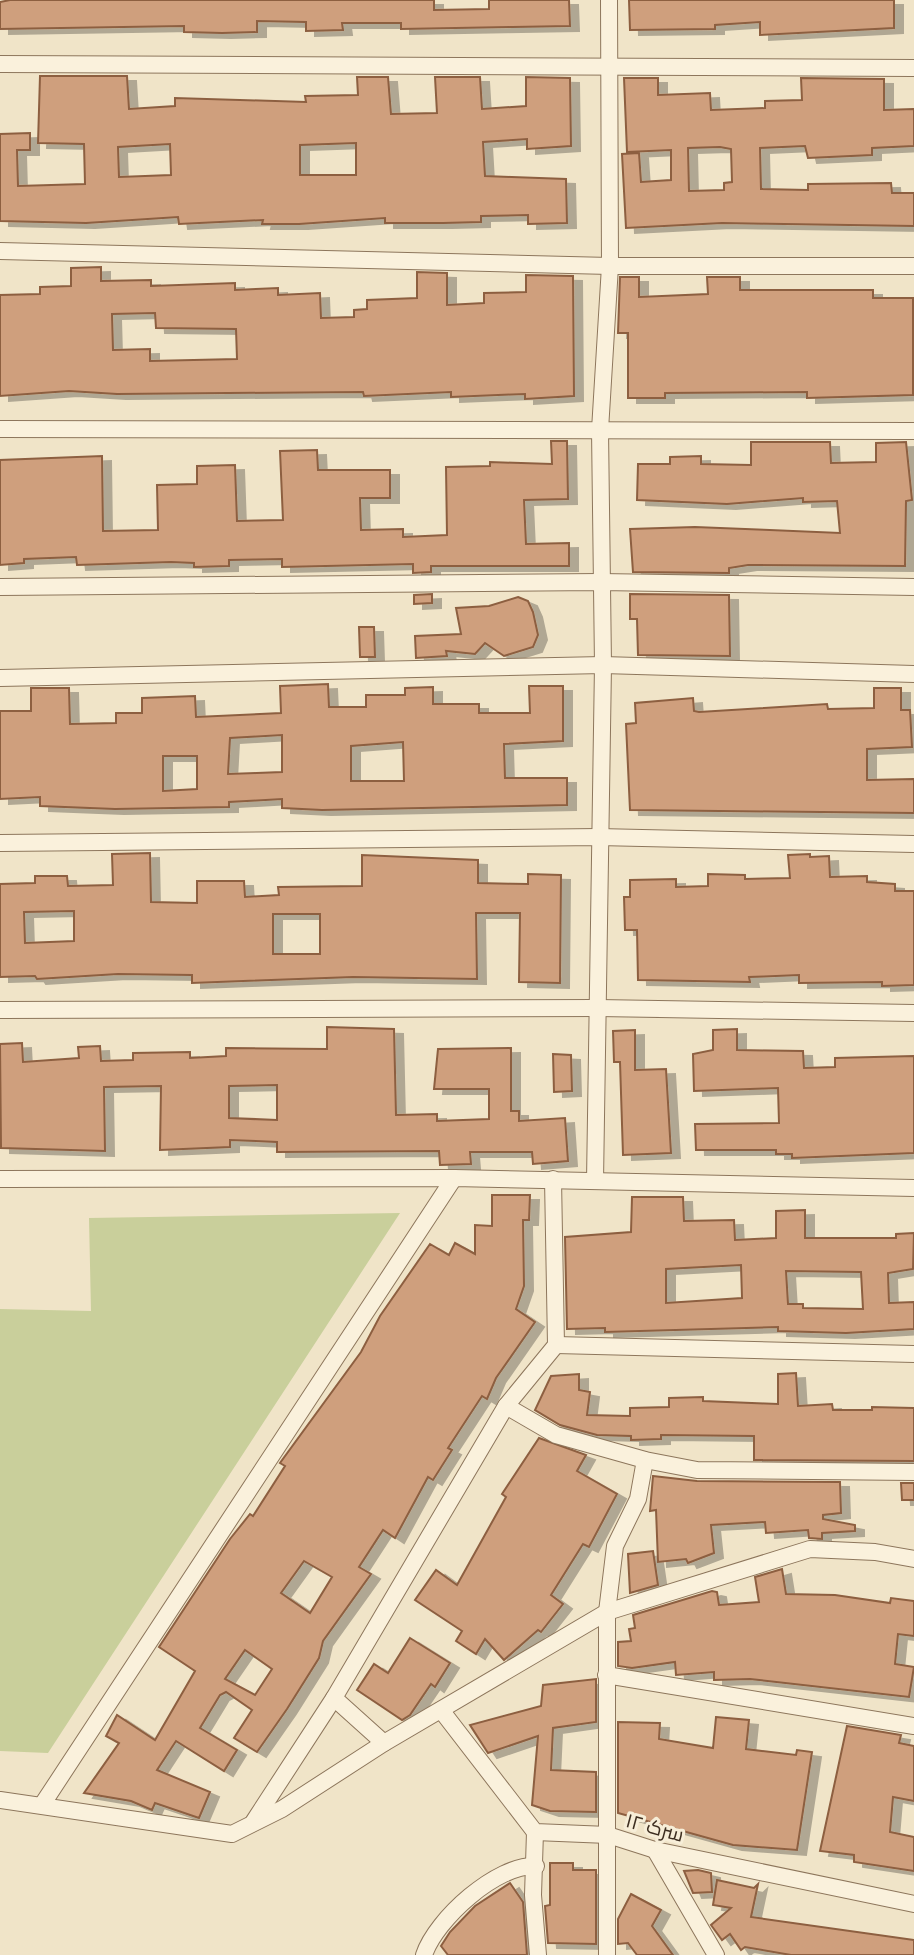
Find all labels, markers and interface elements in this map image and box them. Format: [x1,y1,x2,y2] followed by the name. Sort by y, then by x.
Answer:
[623,1807,687,1847] street label: سرک ۱۲

